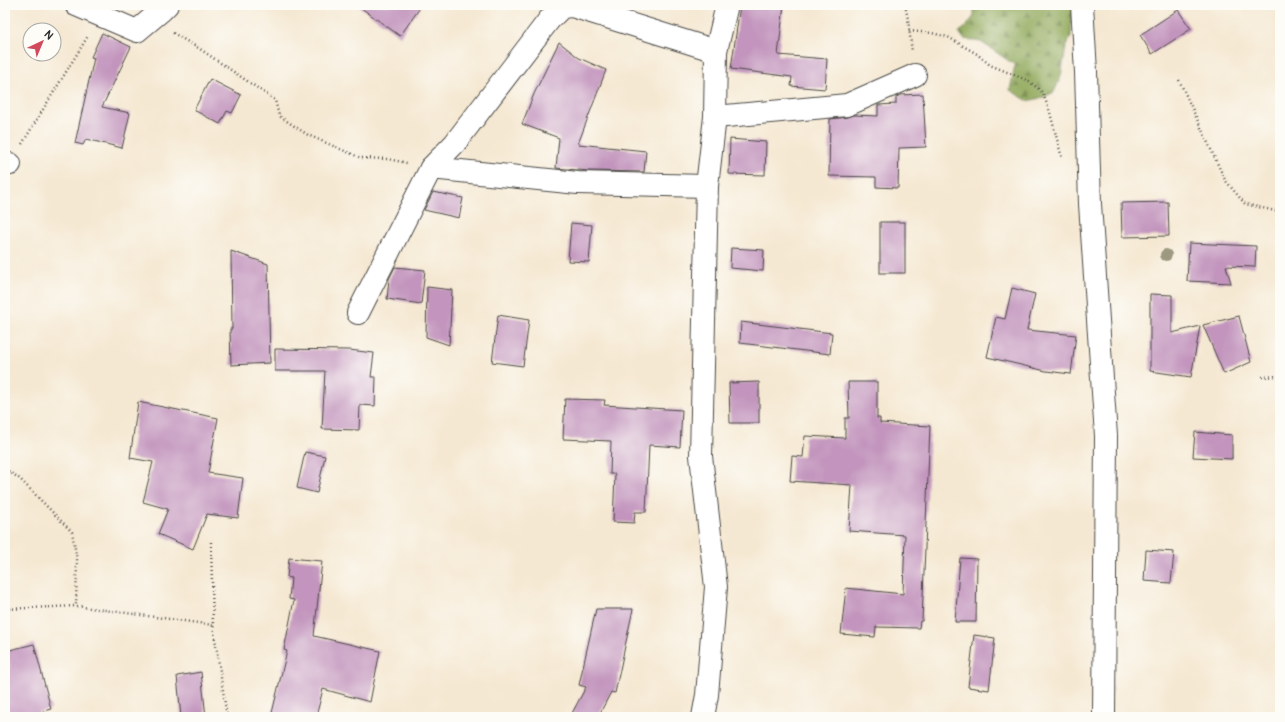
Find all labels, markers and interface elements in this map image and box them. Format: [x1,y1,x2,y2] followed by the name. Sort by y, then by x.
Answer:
[22,22,62,62] north arrow
[41,28,56,43] text: N

